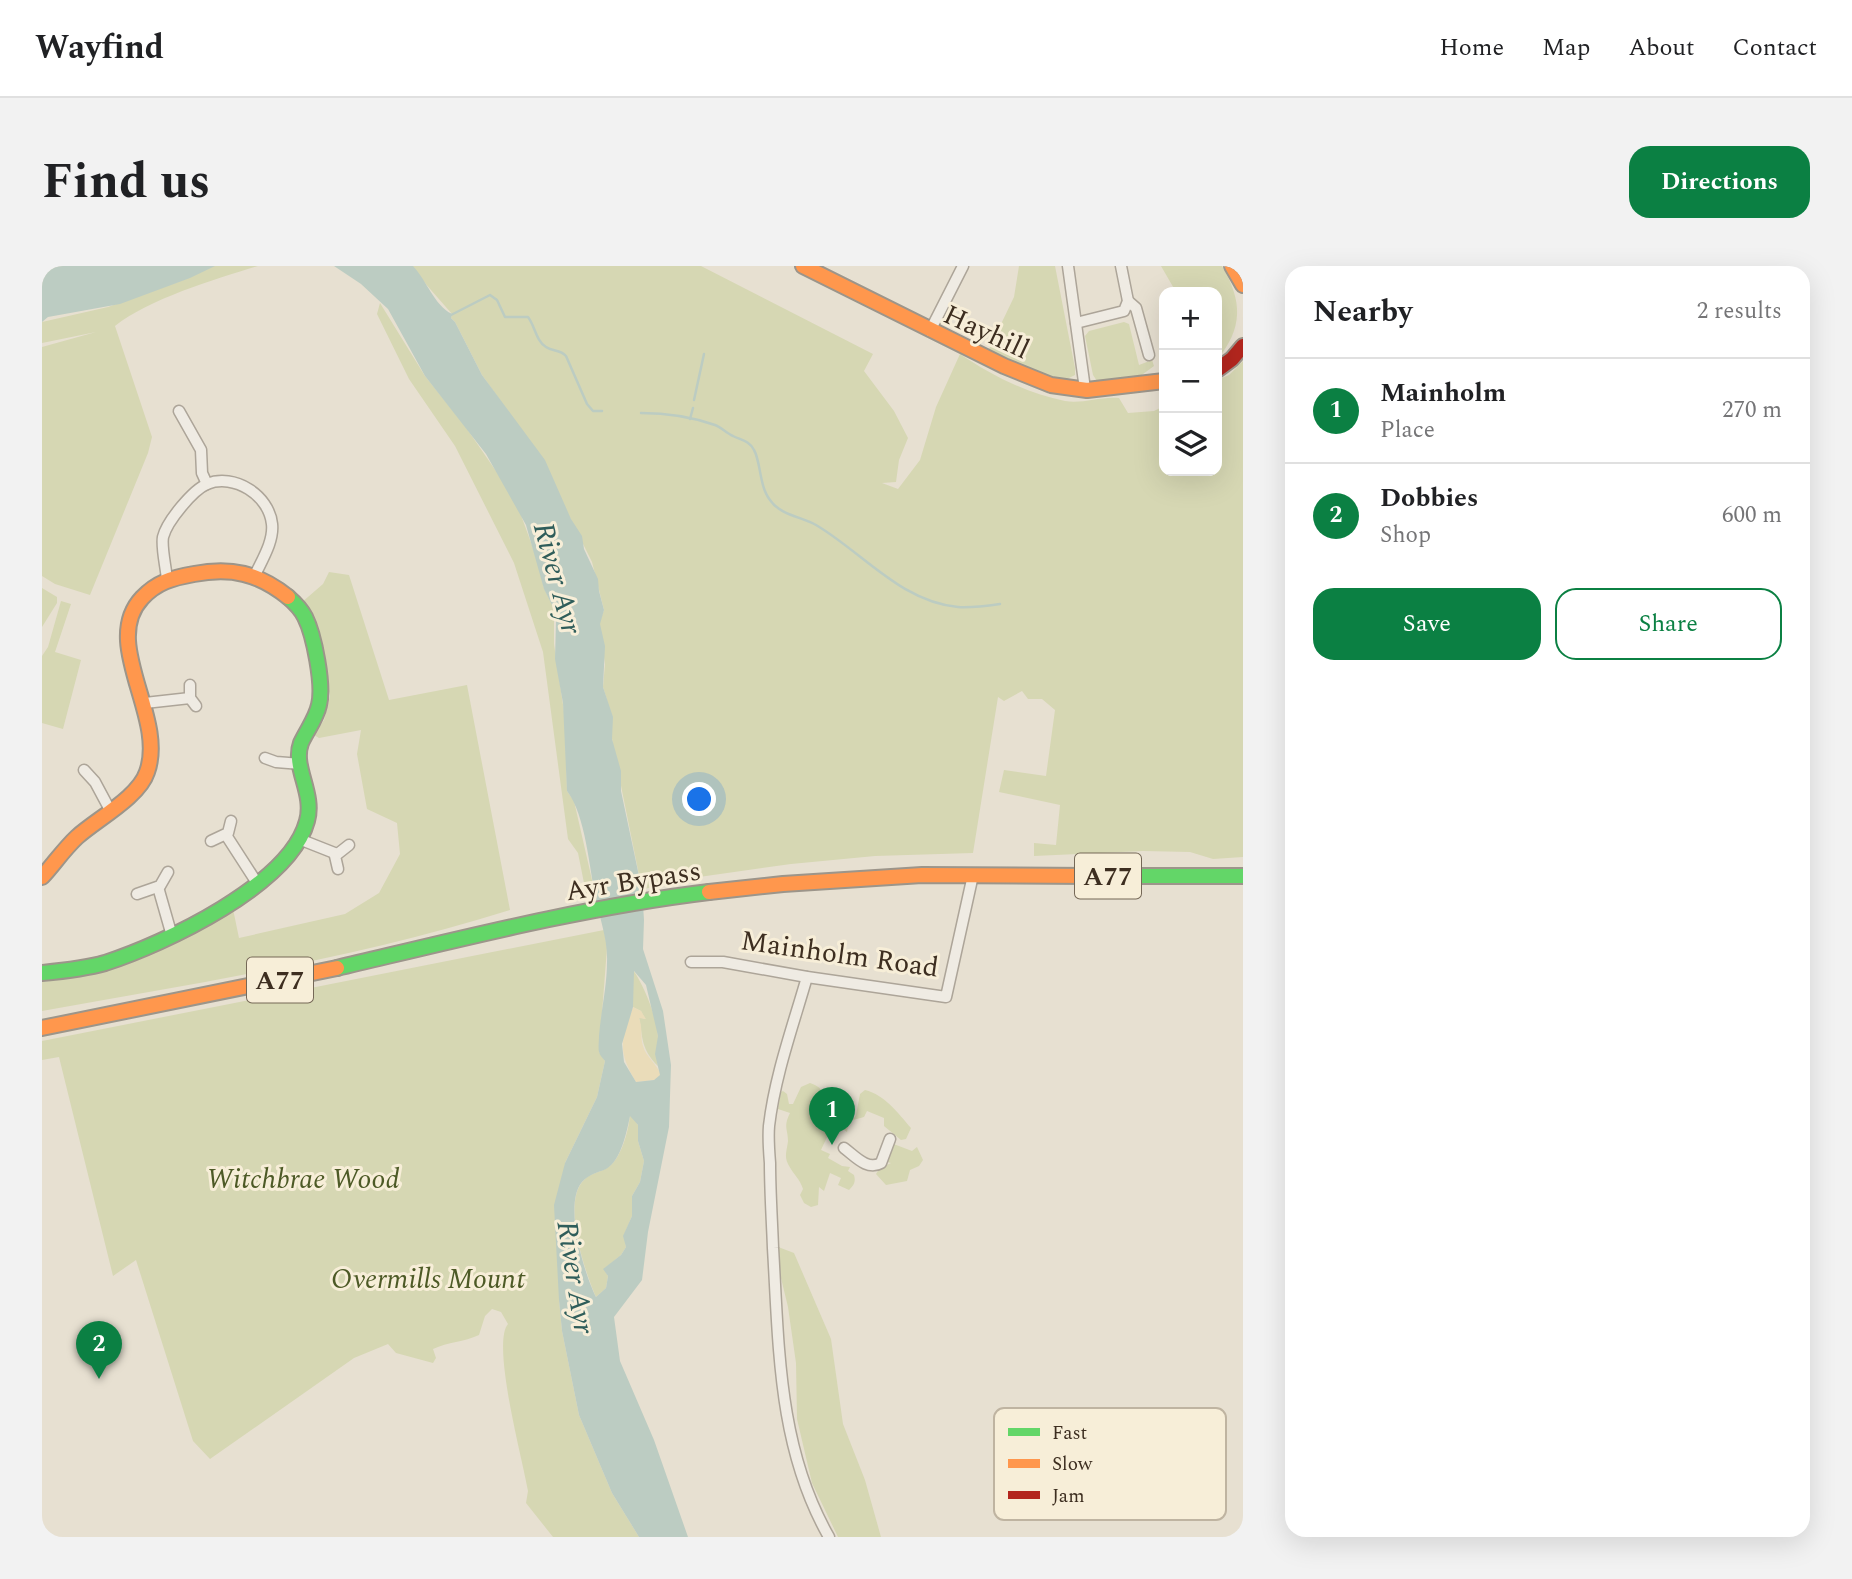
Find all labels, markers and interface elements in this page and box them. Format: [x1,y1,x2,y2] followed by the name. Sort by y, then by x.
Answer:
[35,23,164,73] text: Wayfind
[1439,30,1504,66] text: Home
[1542,30,1590,66] text: Map
[1628,30,1694,66] text: About
[1732,30,1817,66] text: Contact
[42,145,210,220] text: Find us
[1629,146,1810,218] button: Directions
[1159,287,1222,476] map controls
[1159,287,1222,350] button: +
[1313,289,1412,335] text: Nearby
[936,294,1037,371] street label: Hayhill
[1697,294,1782,329] text: 2 results
[1159,350,1222,413] button: −
[1380,373,1506,413] text: Mainholm
[1330,393,1342,428] text: 1
[1722,393,1782,428] text: 270 m
[1159,413,1222,476] button: layers
[1380,413,1435,448] text: Place
[1380,478,1478,518] text: Dobbies
[1330,498,1342,533] text: 2
[1722,498,1782,533] text: 600 m
[520,517,594,640] water label: River Ayr
[1380,518,1431,553] text: Shop
[1313,588,1541,660] button: Save
[1555,588,1782,660] button: Share
[682,782,716,816] your location
[562,850,704,913] street label: Ayr Bypass
[1075,854,1141,898] road number: A77
[738,919,942,990] street label: Mainholm Road
[247,958,313,1002] road number: A77
[809,1087,855,1145] pin: 1
[206,1158,400,1201] park label: Witchbrae Wood
[543,1217,607,1338] water label: River Ayr
[331,1258,526,1301] park label: Overmills Mount
[76,1321,122,1379] pin: 2
[994,1408,1226,1520] legend
[1052,1419,1088,1448] text: Fast
[1052,1450,1093,1479] text: Slow
[1052,1482,1084,1511] text: Jam

